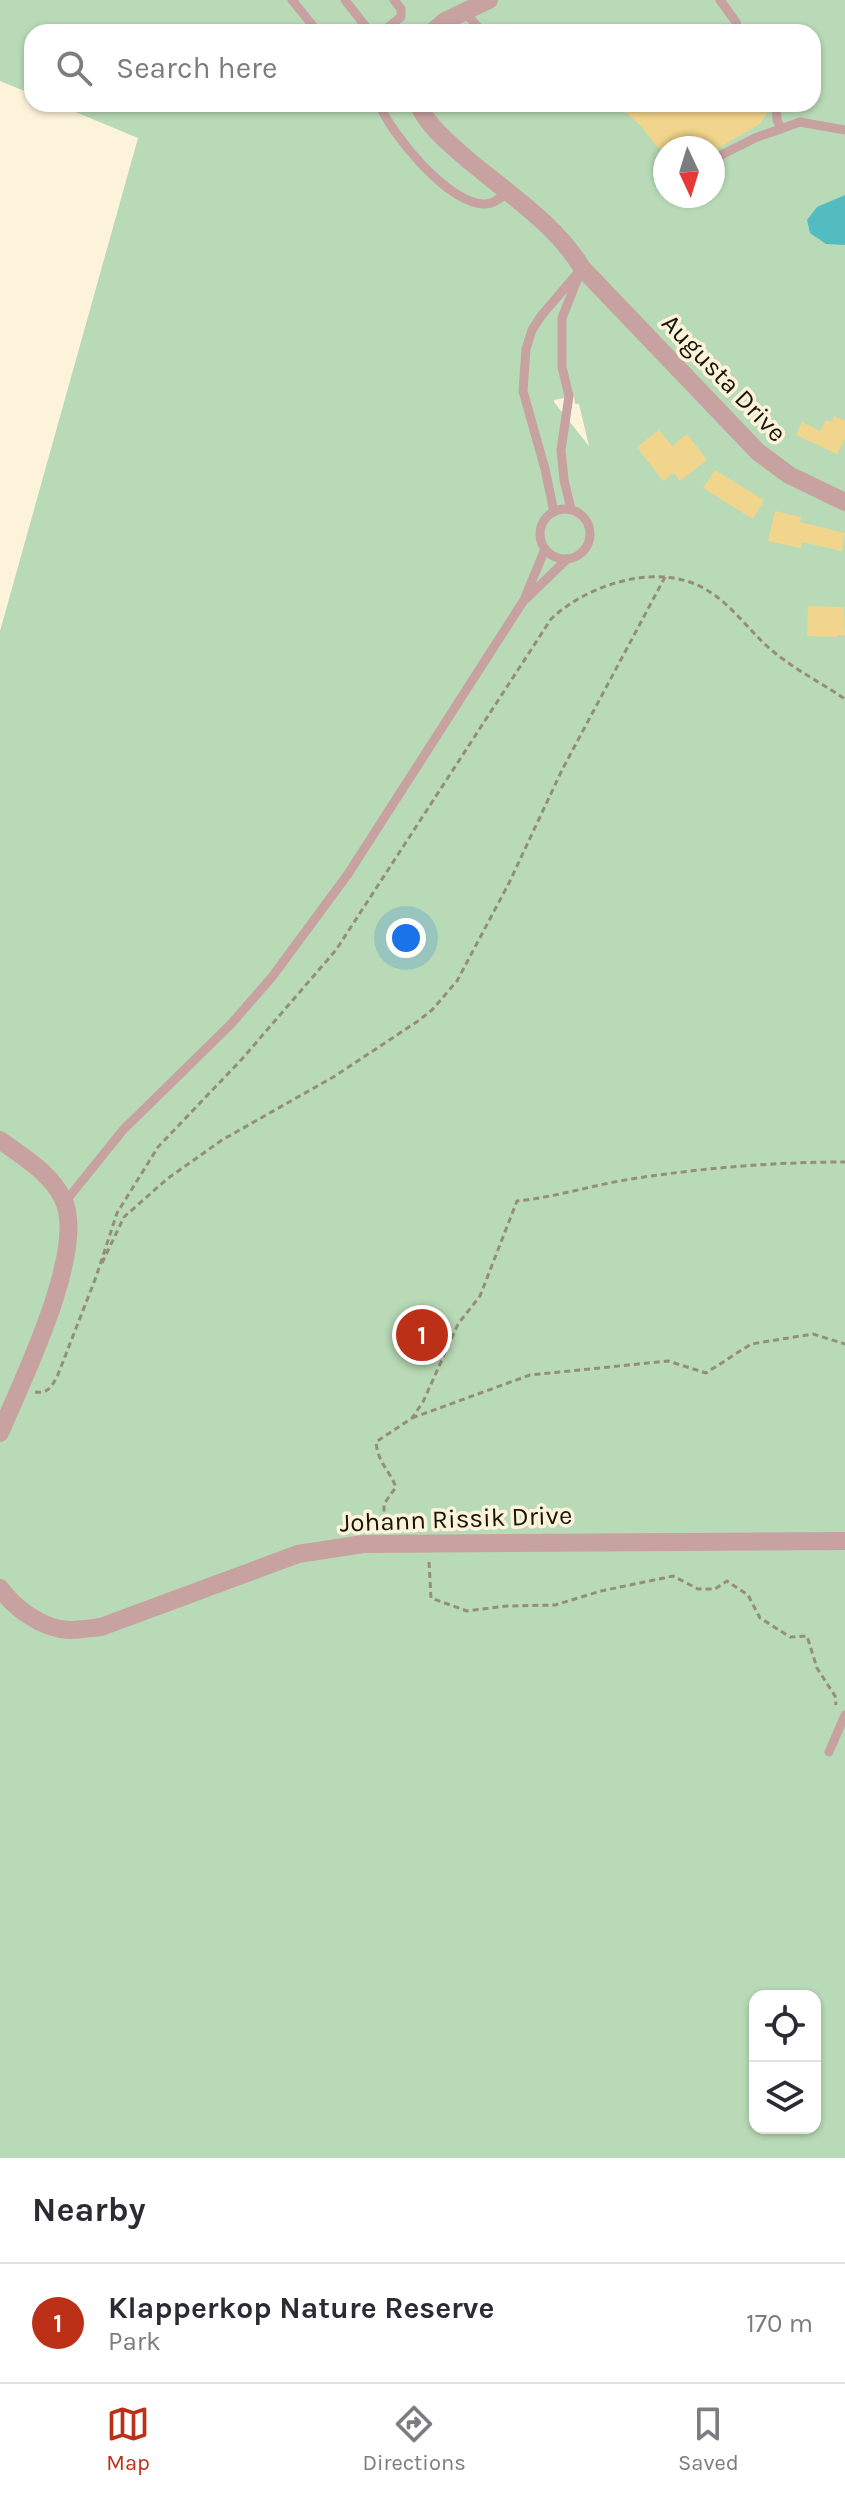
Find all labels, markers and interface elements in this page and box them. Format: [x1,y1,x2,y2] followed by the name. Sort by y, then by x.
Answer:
[24,24,821,112] search box
[52,46,96,90] icon: search
[116,50,277,86] text: Search here
[653,136,725,208] north arrow
[655,308,793,448] street label: Augusta Drive
[386,918,426,958] your location
[396,1305,448,1365] pin: 1
[339,1499,573,1539] street label: Johann Rissik Drive
[749,1990,821,2134] map controls
[749,1990,821,2062] button: locate
[749,2062,821,2134] button: layers
[32,2190,146,2230] text: Nearby
[108,2290,494,2326] text: Klapperkop Nature Reserve
[53,2308,63,2339] text: 1
[746,2308,813,2339] text: 170 m
[108,2326,161,2357] text: Park
[106,2402,150,2476] tab: Map
[362,2402,466,2476] tab: Directions
[678,2402,739,2476] tab: Saved

